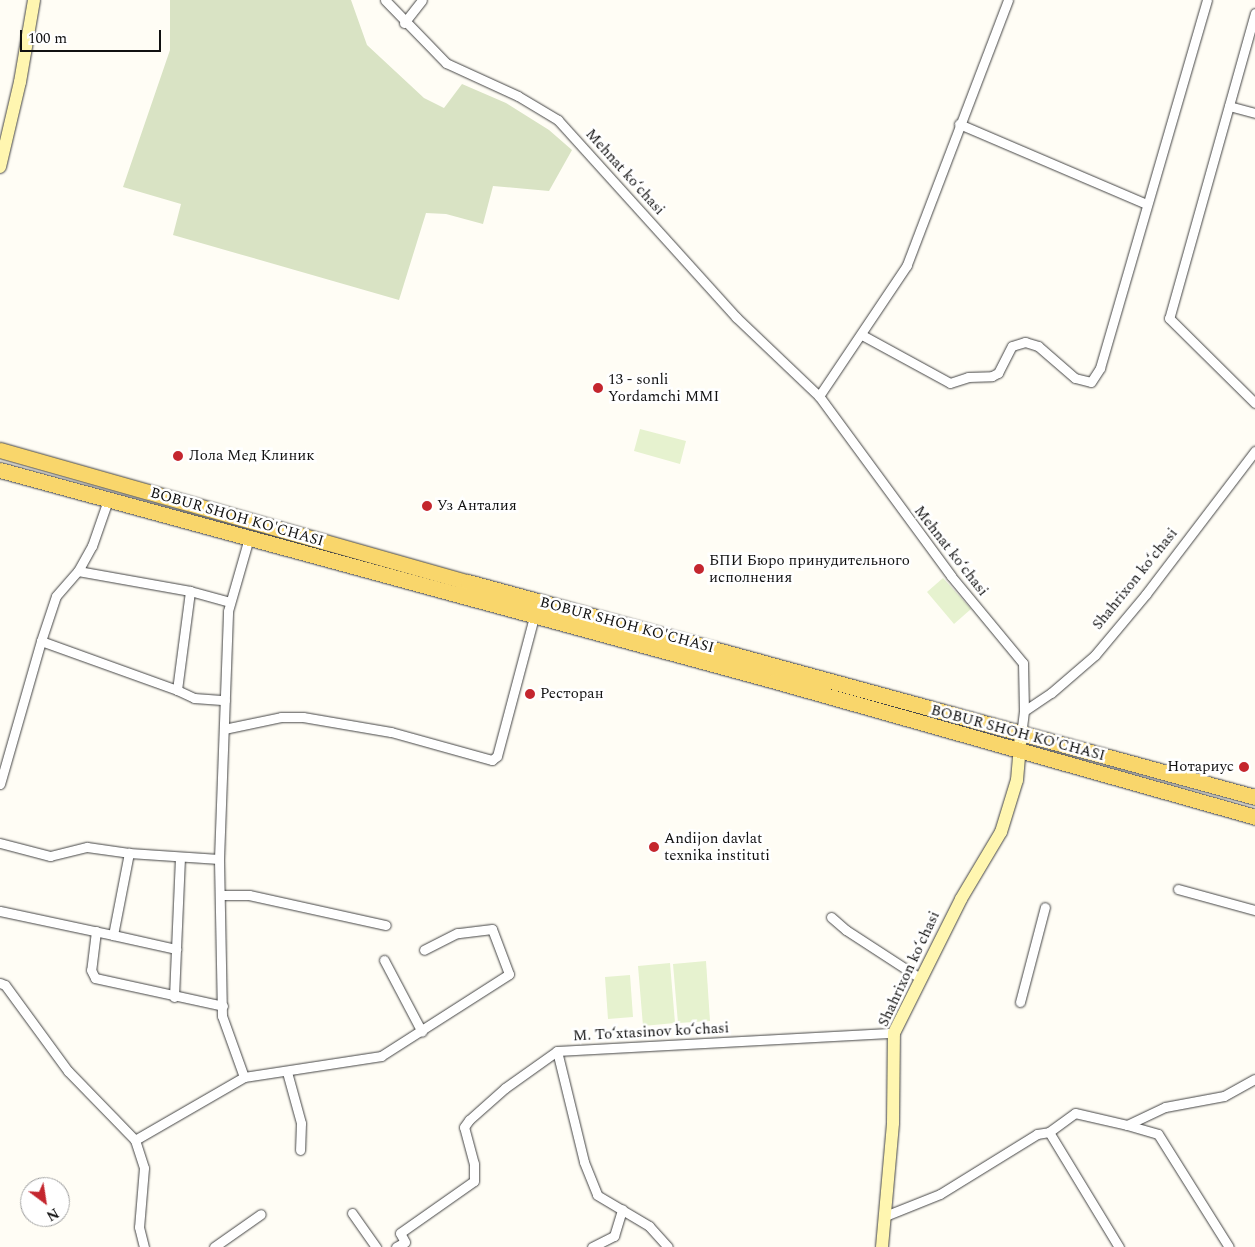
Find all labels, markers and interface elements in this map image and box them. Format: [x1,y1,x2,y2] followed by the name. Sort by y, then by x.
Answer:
[22,20,164,52] scale bar
[28,27,67,50] text: 100 m
[582,125,668,219] street label: Mehnat koʻchasi
[608,370,719,405] place label: 13 - sonli Yordamchi MMI
[592,382,604,394] marker: 13 - sonli Yordamchi MMI
[189,447,315,465] place label: Лола Мед Клиник
[171,449,185,463] marker: Лола Мед Клиник
[148,484,326,550] street label: BOBUR SHOH KO'CHASI
[437,497,517,515] place label: Уз Анталия
[421,500,433,512] marker: Уз Анталия
[910,502,992,600] street label: Mehnat koʻchasi
[1089,525,1181,633] street label: Shahrixon koʻchasi
[709,551,910,586] place label: БПИ Бюро принудительного исполнения
[693,563,705,575] marker: БПИ Бюро принудительного исполнения
[538,593,716,657] street label: BOBUR SHOH KO'CHASI
[540,685,604,703] place label: Ресторан
[524,688,536,700] marker: Ресторан
[929,701,1107,765] street label: BOBUR SHOH KO'CHASI
[1167,758,1234,776] place label: Нотариус
[1238,761,1250,773] marker: Нотариус
[664,829,770,864] place label: Andijon davlat texnika instituti
[648,841,660,853] marker: Andijon davlat texnika instituti
[874,908,944,1030] street label: Shahrixon koʻchasi
[572,1019,730,1045] street label: M. Toʻxtasinov koʻchasi
[20,1177,70,1227] north arrow
[42,1202,63,1226] text: N

